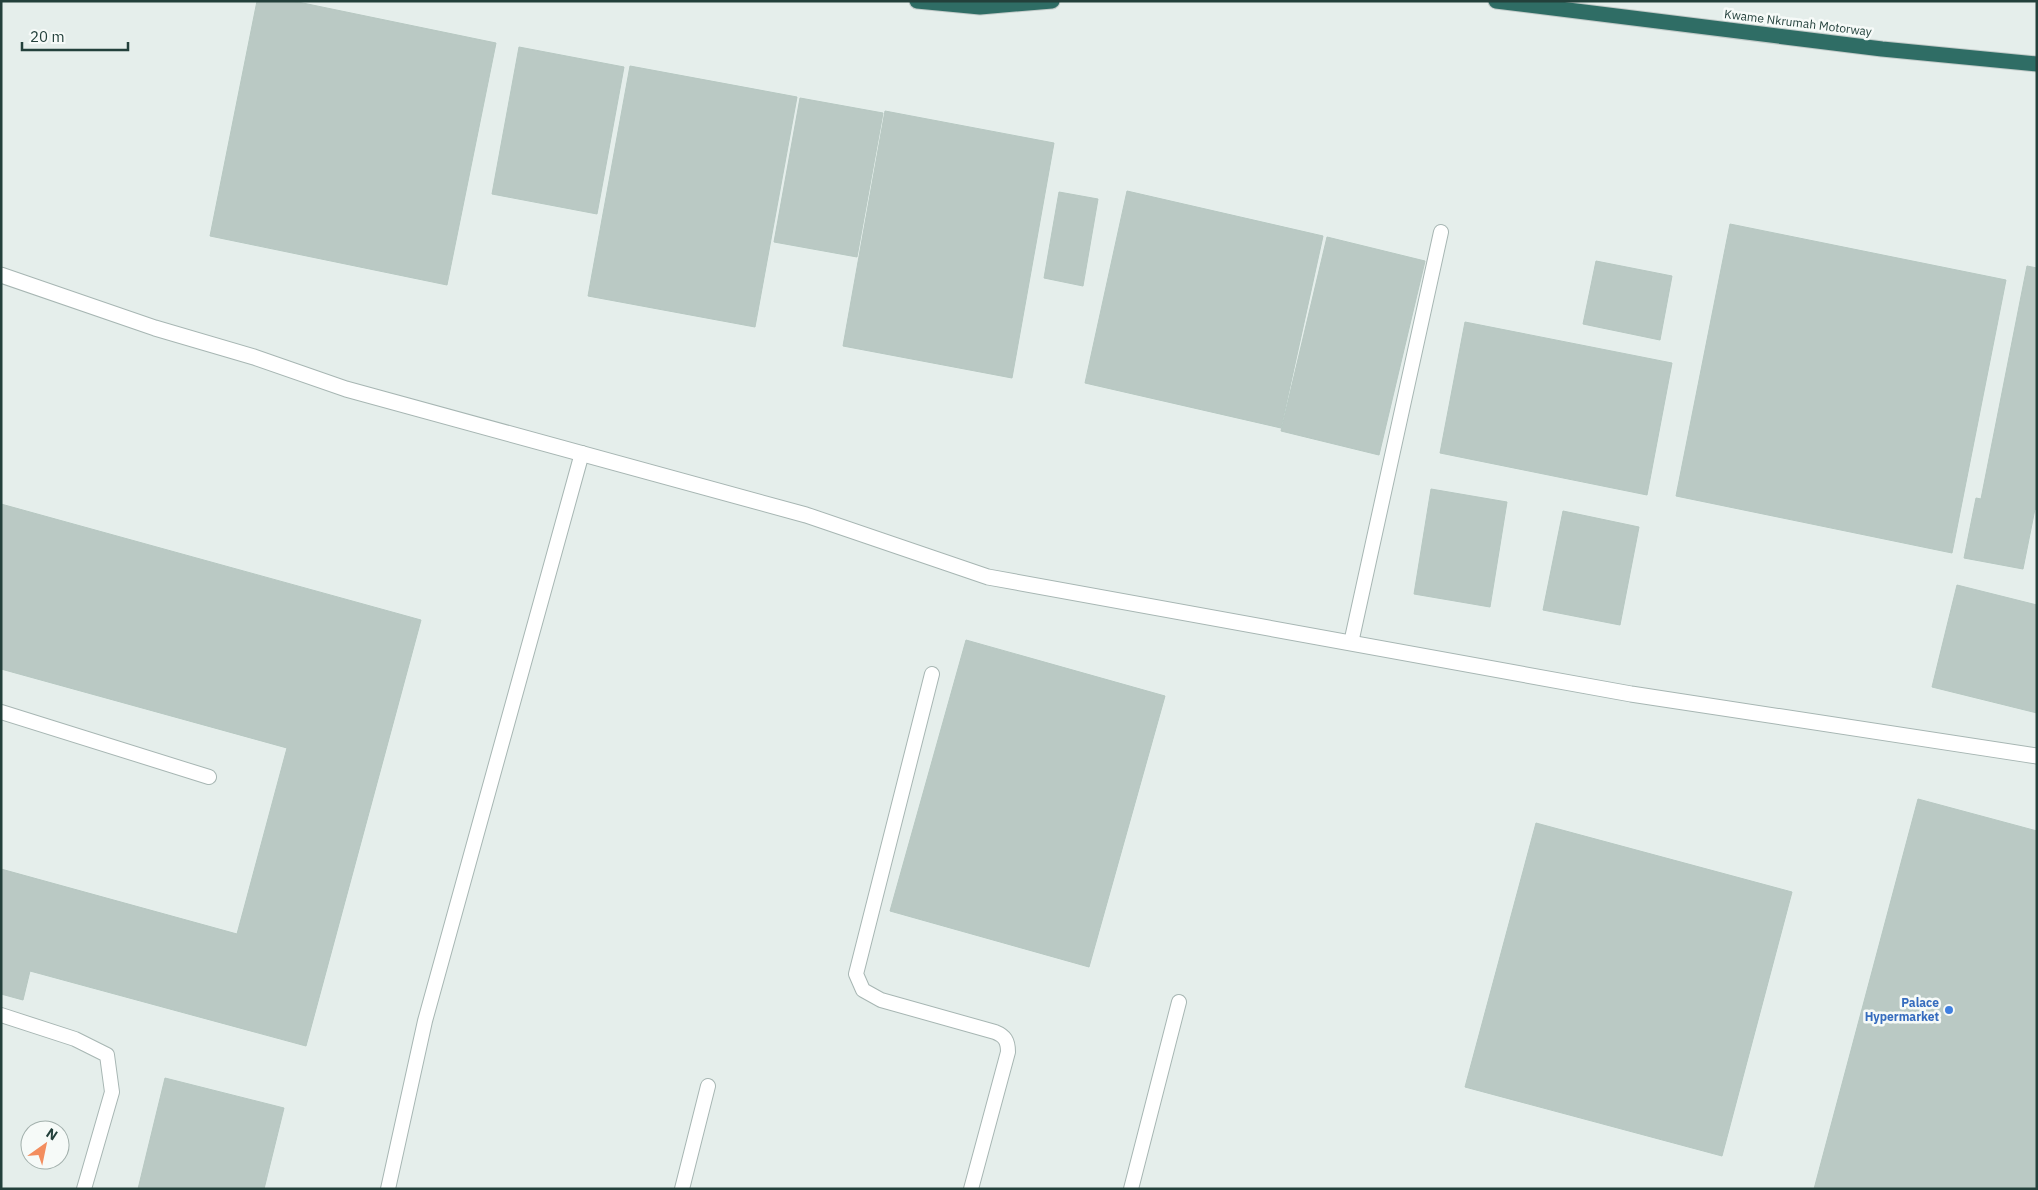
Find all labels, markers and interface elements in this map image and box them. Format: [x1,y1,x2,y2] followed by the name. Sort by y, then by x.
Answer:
[1723,6,1873,39] street label: Kwame Nkrumah Motorway
[22,20,129,52] scale bar
[30,27,65,46] text: 20 m
[1865,995,1939,1024] place label: Palace Hypermarket
[1943,1004,1955,1016] marker: Palace Hypermarket
[20,1120,70,1170] north arrow
[43,1124,61,1144] text: N

